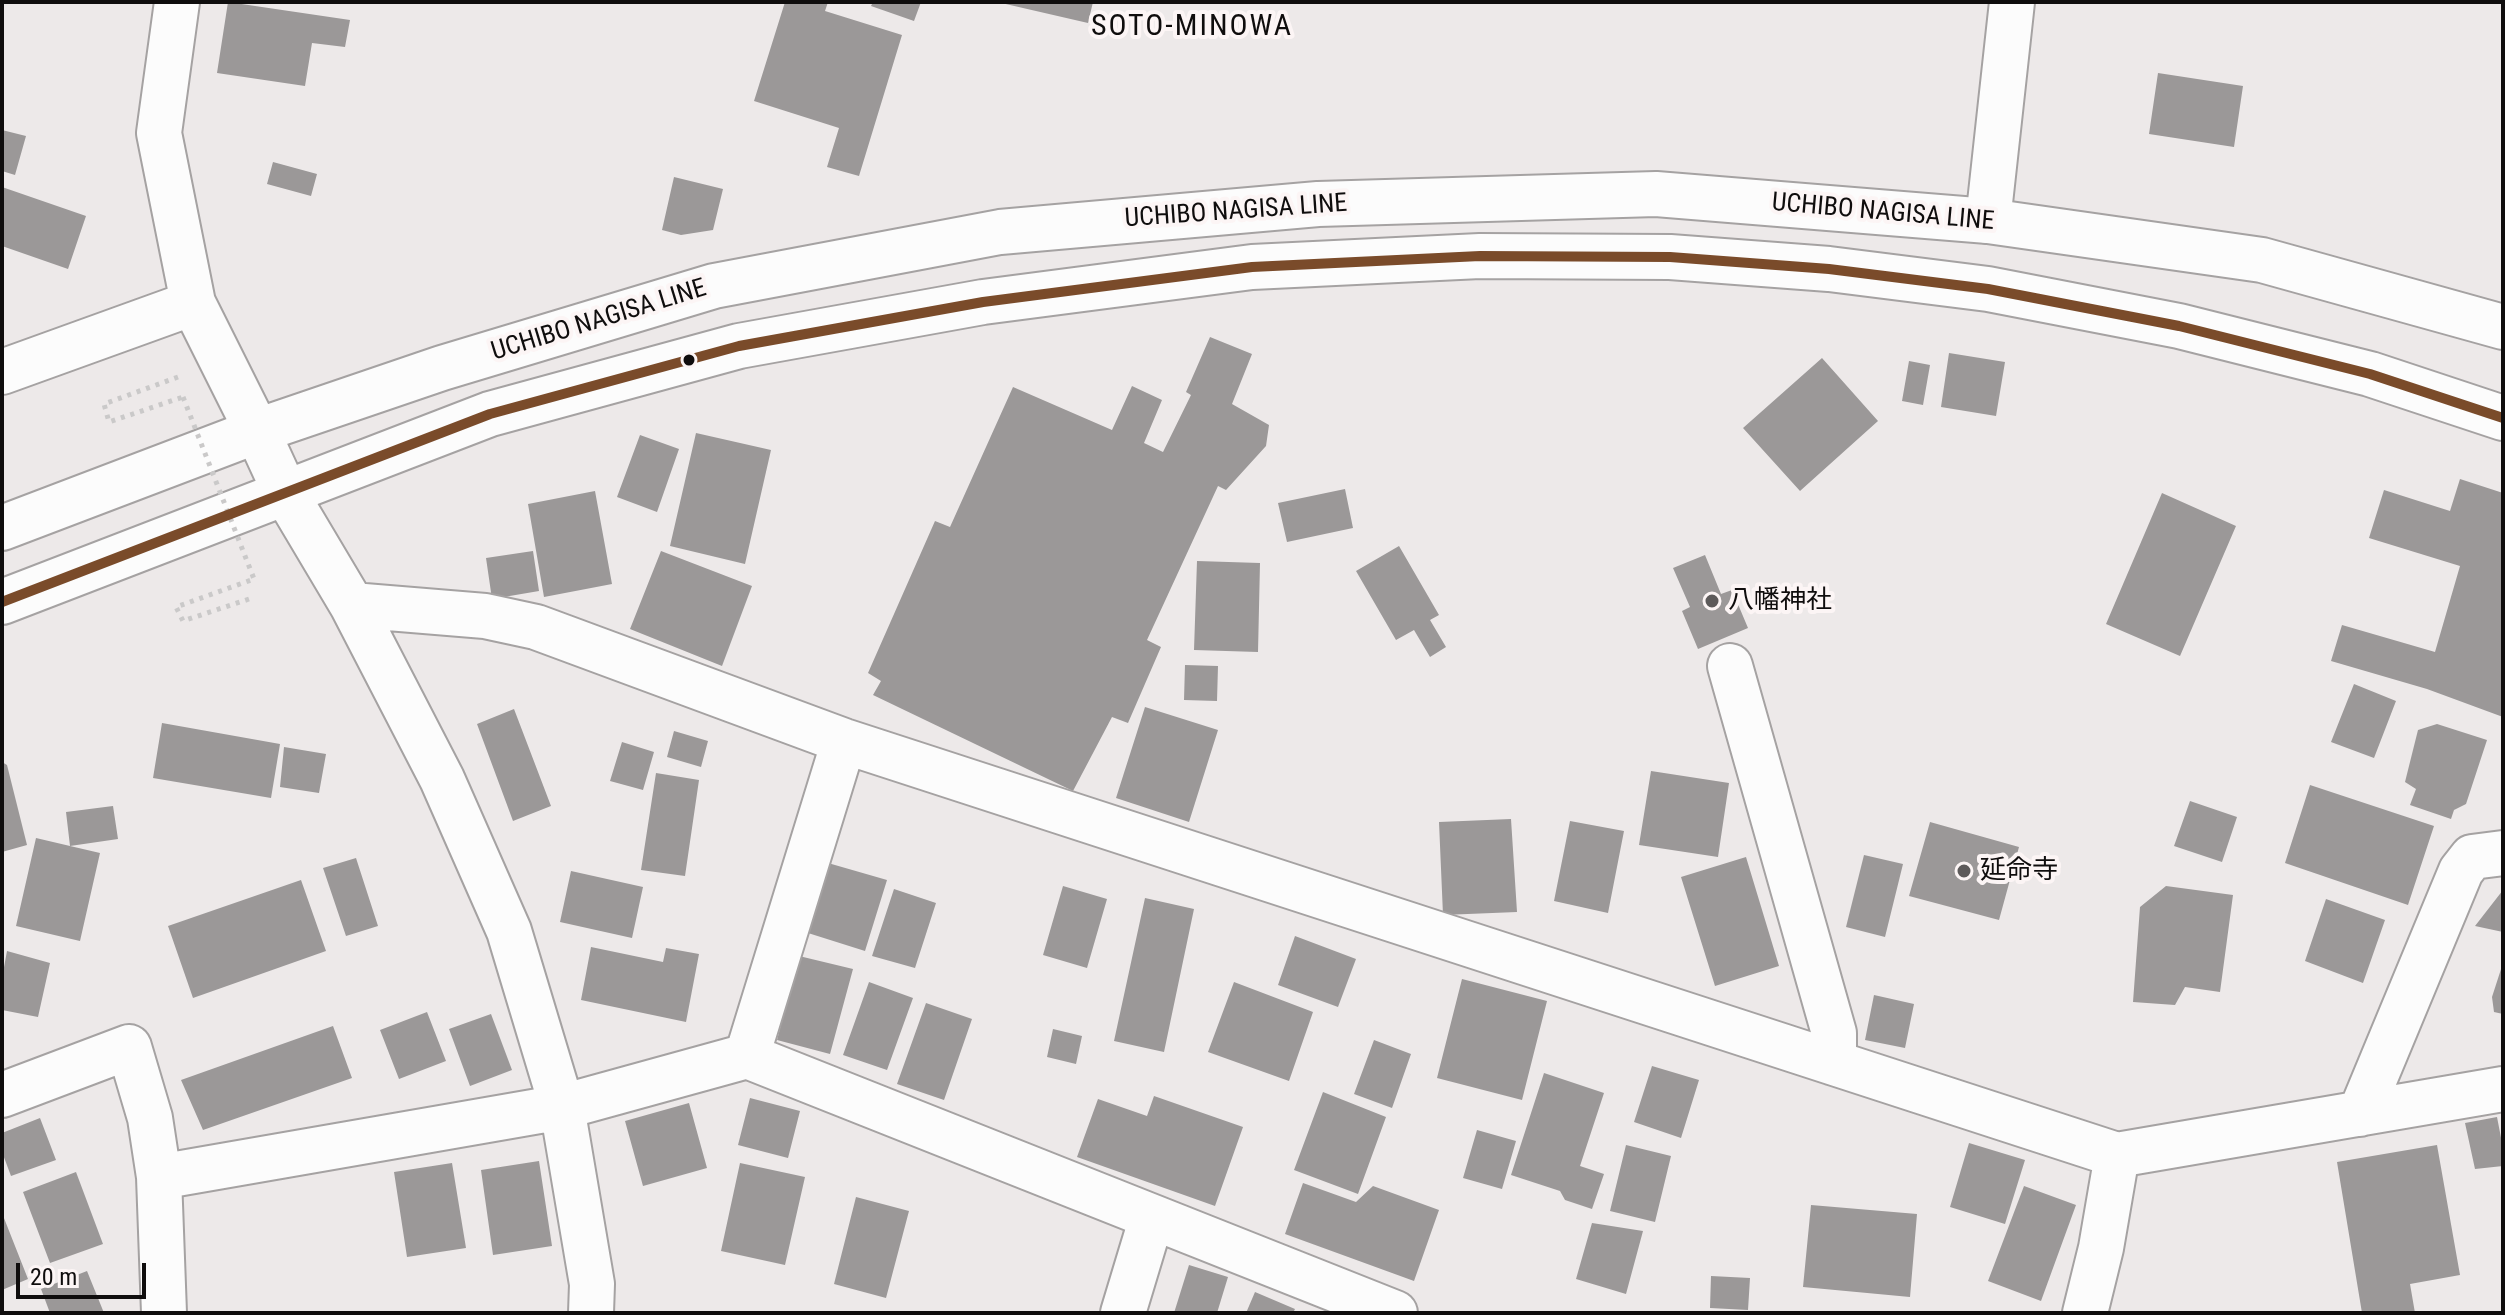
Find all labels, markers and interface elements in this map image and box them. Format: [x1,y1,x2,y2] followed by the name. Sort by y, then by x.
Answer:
[1091,9,1293,45] district label: SOTO-MINOWA
[1770,188,1996,238] street label: UCHIBO NAGISA LINE
[1124,189,1348,235] street label: UCHIBO NAGISA LINE
[488,273,710,369] street label: UCHIBO NAGISA LINE
[681,352,697,368] unlabelled marker
[1728,585,1832,617] place label: 八幡神社
[1703,592,1721,610] marker: 八幡神社
[1980,855,2058,887] place label: 延命寺
[1955,862,1973,880] marker: 延命寺
[20,1247,150,1297] scale bar
[30,1263,77,1291] text: 20 m

